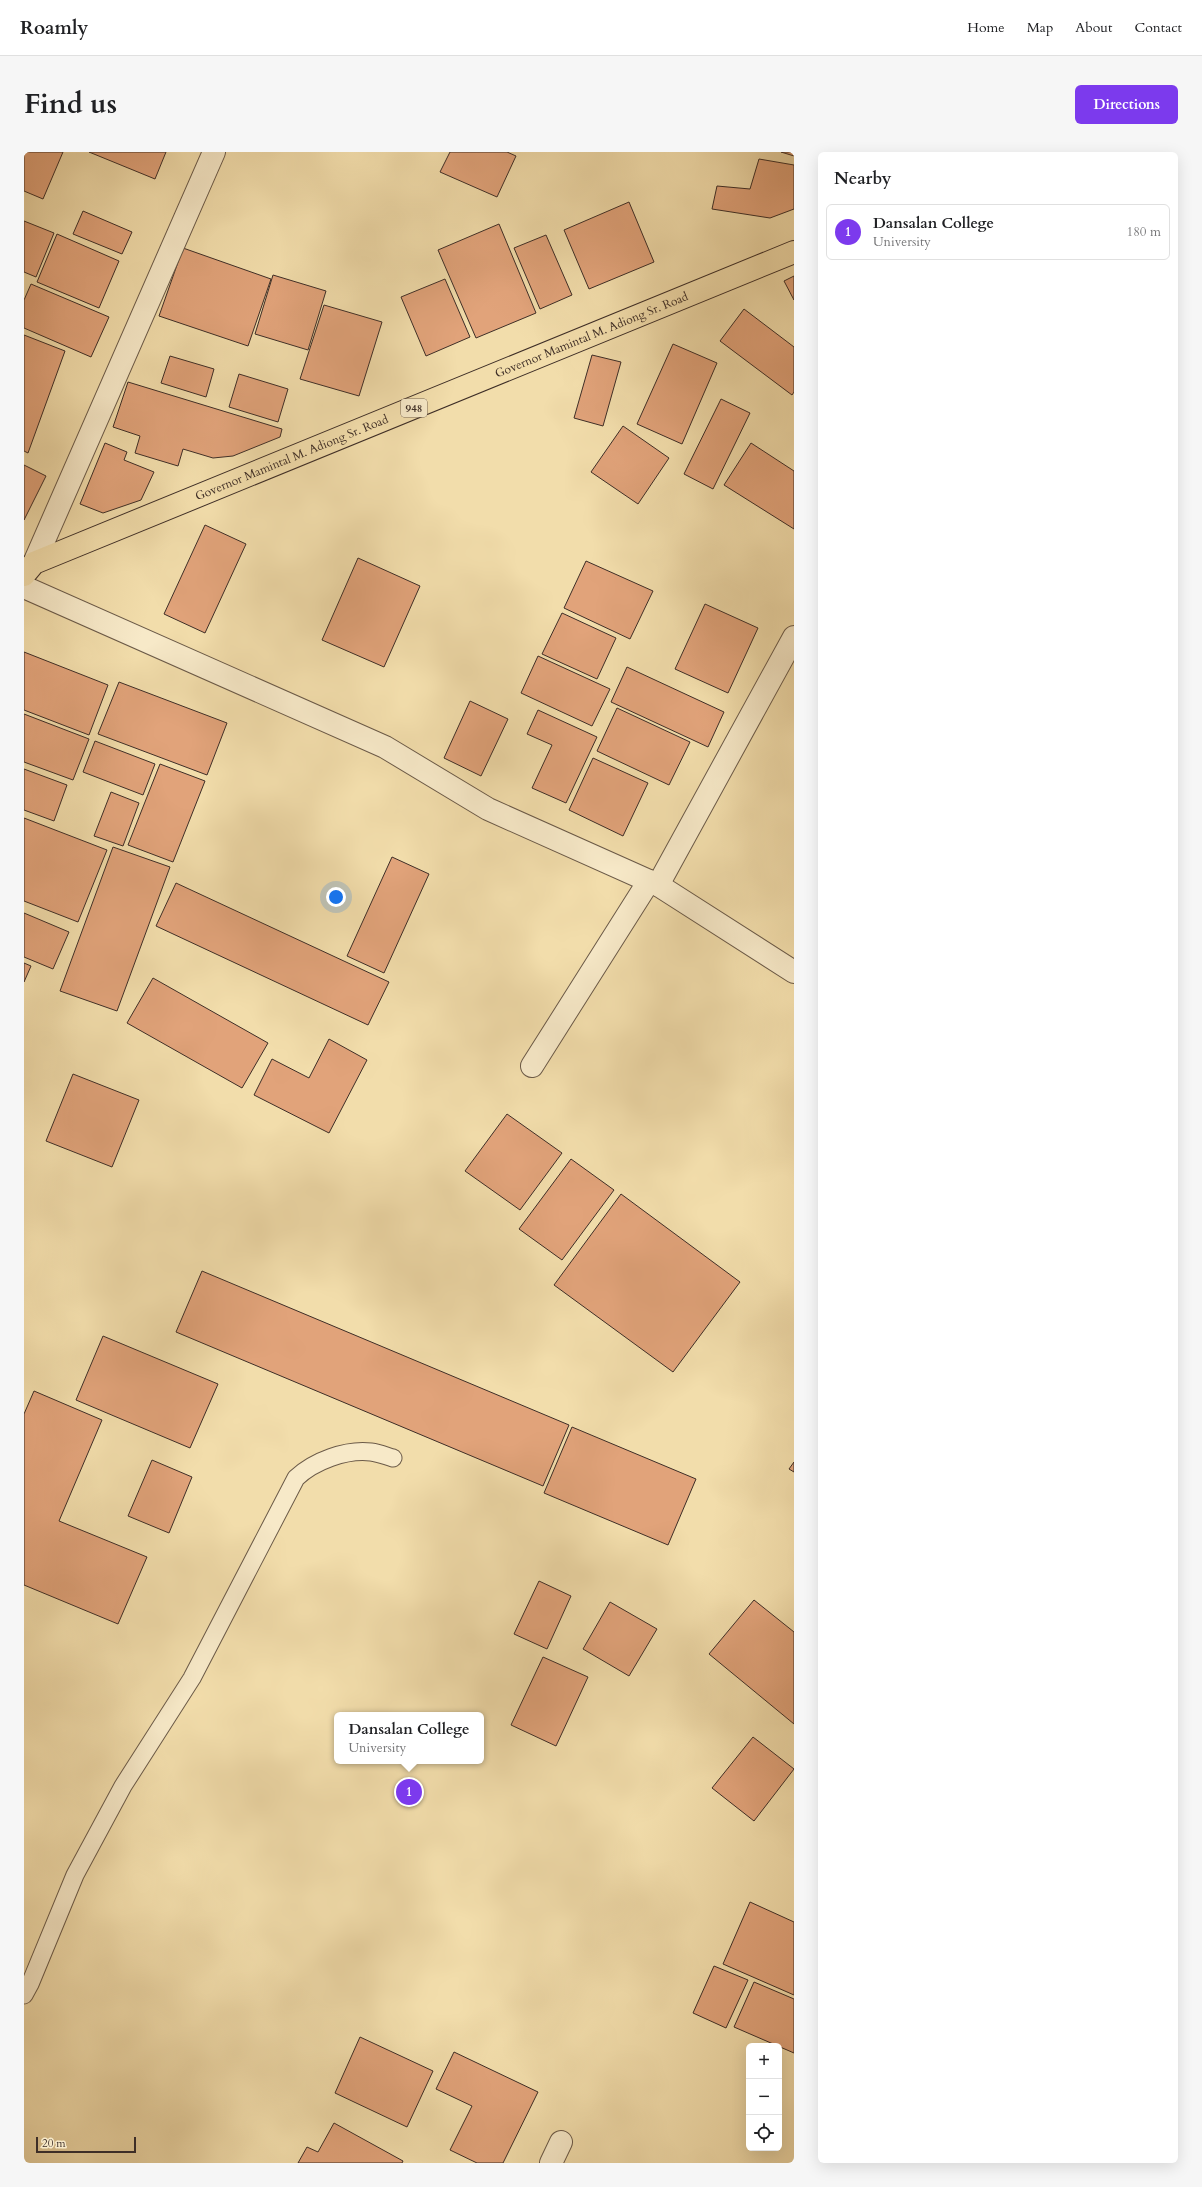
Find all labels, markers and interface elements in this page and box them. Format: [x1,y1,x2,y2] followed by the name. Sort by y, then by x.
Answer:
[20,15,88,41] text: Roamly
[967,18,1005,37] text: Home
[1027,18,1053,37] text: Map
[1075,18,1112,37] text: About
[1134,18,1182,37] text: Contact
[24,85,117,123] text: Find us
[1075,85,1178,124] button: Directions
[834,167,891,190] text: Nearby
[873,213,994,233] text: Dansalan College
[845,223,851,241] text: 1
[1127,223,1161,241] text: 180 m
[873,233,931,251] text: University
[493,288,691,382] street label: Governor Mamintal M. Adiong Sr. Road
[401,399,427,417] road number: 948
[193,411,391,504] street label: Governor Mamintal M. Adiong Sr. Road
[326,887,346,907] your location
[334,1712,484,1764] popup
[349,1719,470,1739] text: Dansalan College
[349,1739,406,1757] text: University
[396,1777,422,1807] pin: 1
[746,2043,782,2151] map controls
[746,2043,782,2079] button: +
[746,2079,782,2115] button: −
[746,2115,782,2151] button: locate
[36,2135,136,2154] scale bar
[42,2136,66,2151] text: 20 m

